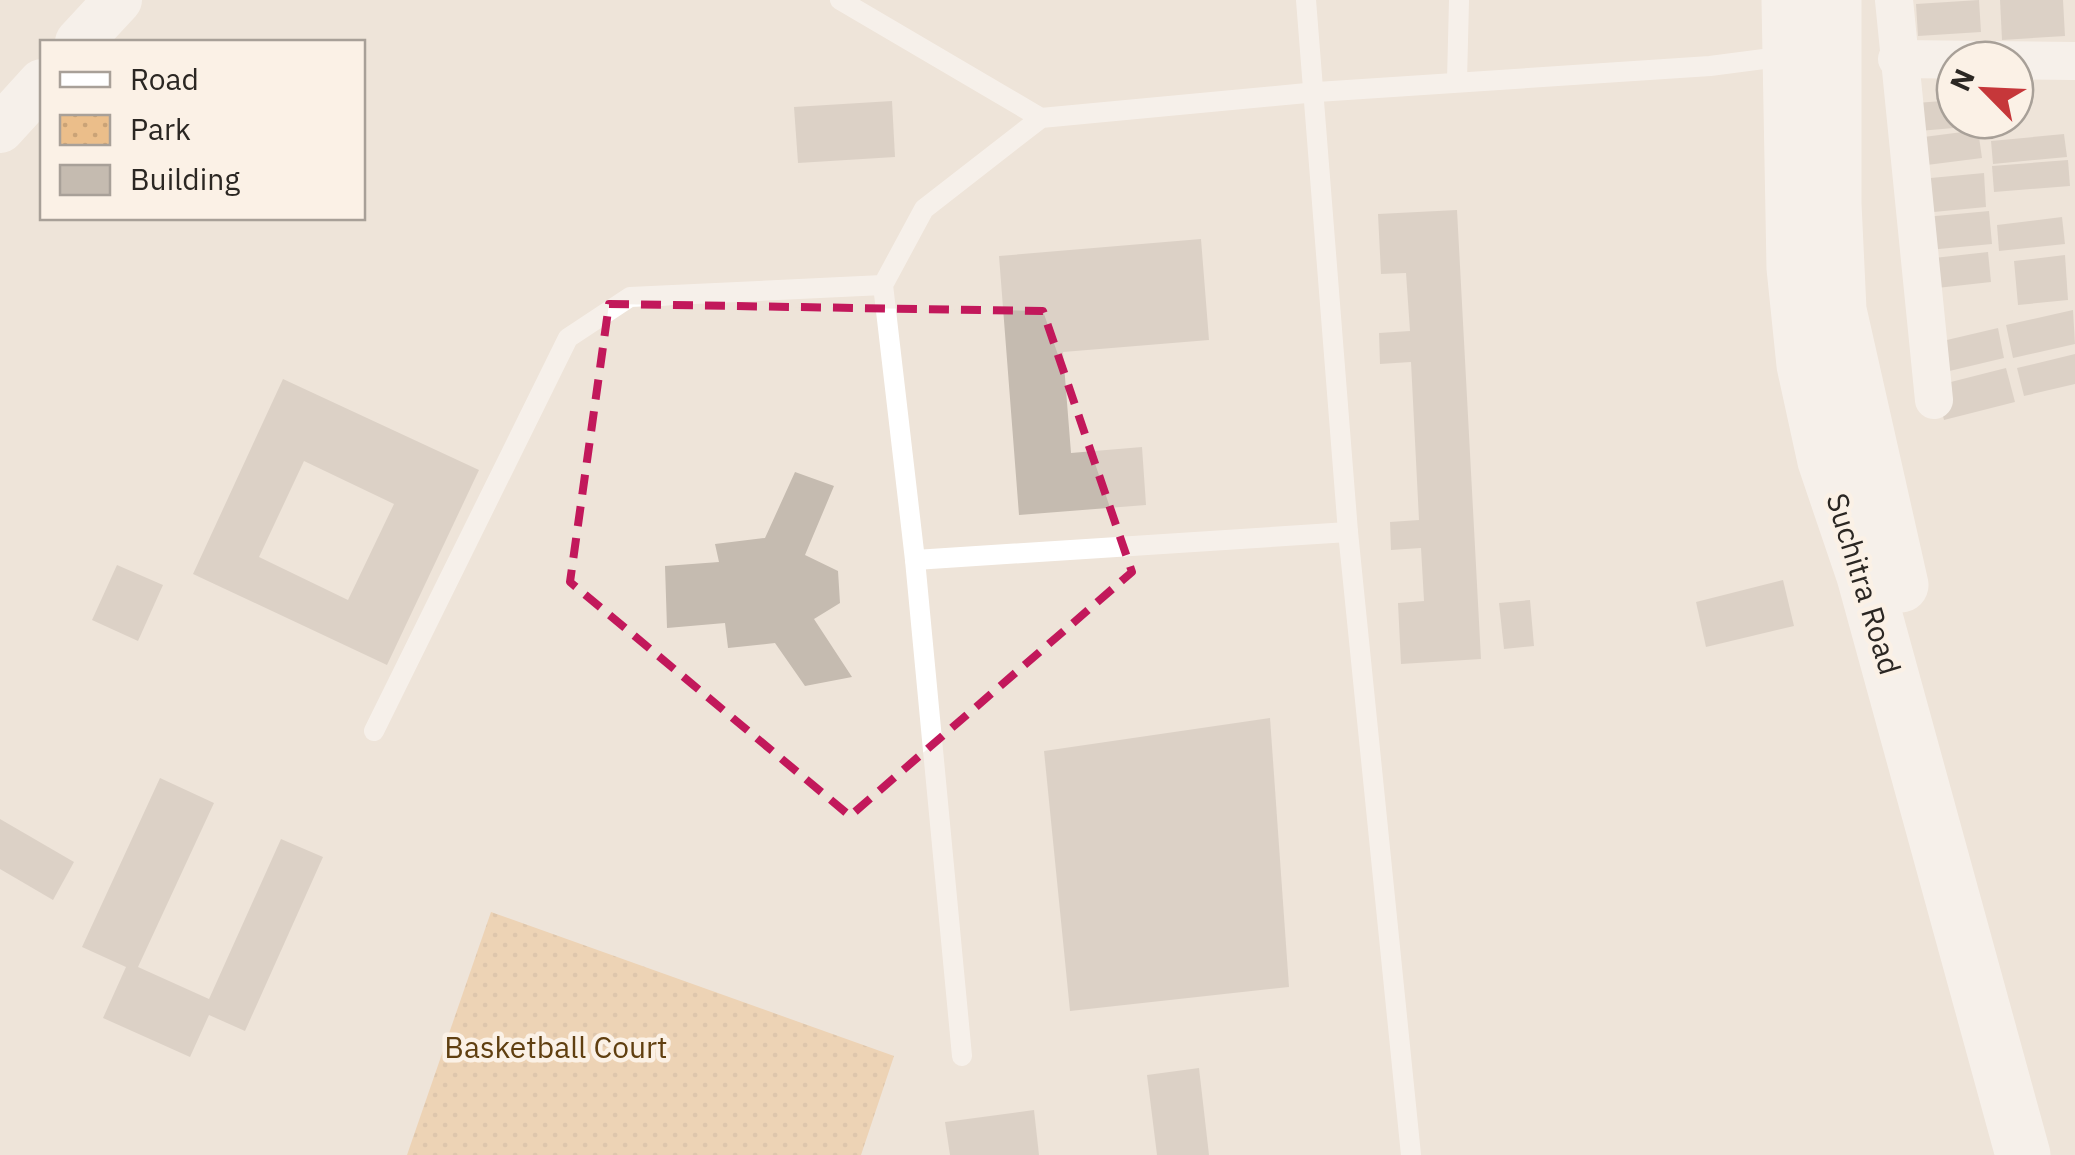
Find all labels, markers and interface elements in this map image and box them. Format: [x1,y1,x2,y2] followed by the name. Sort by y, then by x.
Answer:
[40,40,365,220] legend
[1935,40,2035,140] north arrow
[130,59,199,98] text: Road
[1941,63,1983,96] text: N
[130,109,191,148] text: Park
[130,159,240,198] text: Building
[1818,488,1911,679] street label: Suchitra Road
[444,1027,668,1066] park label: Basketball Court

